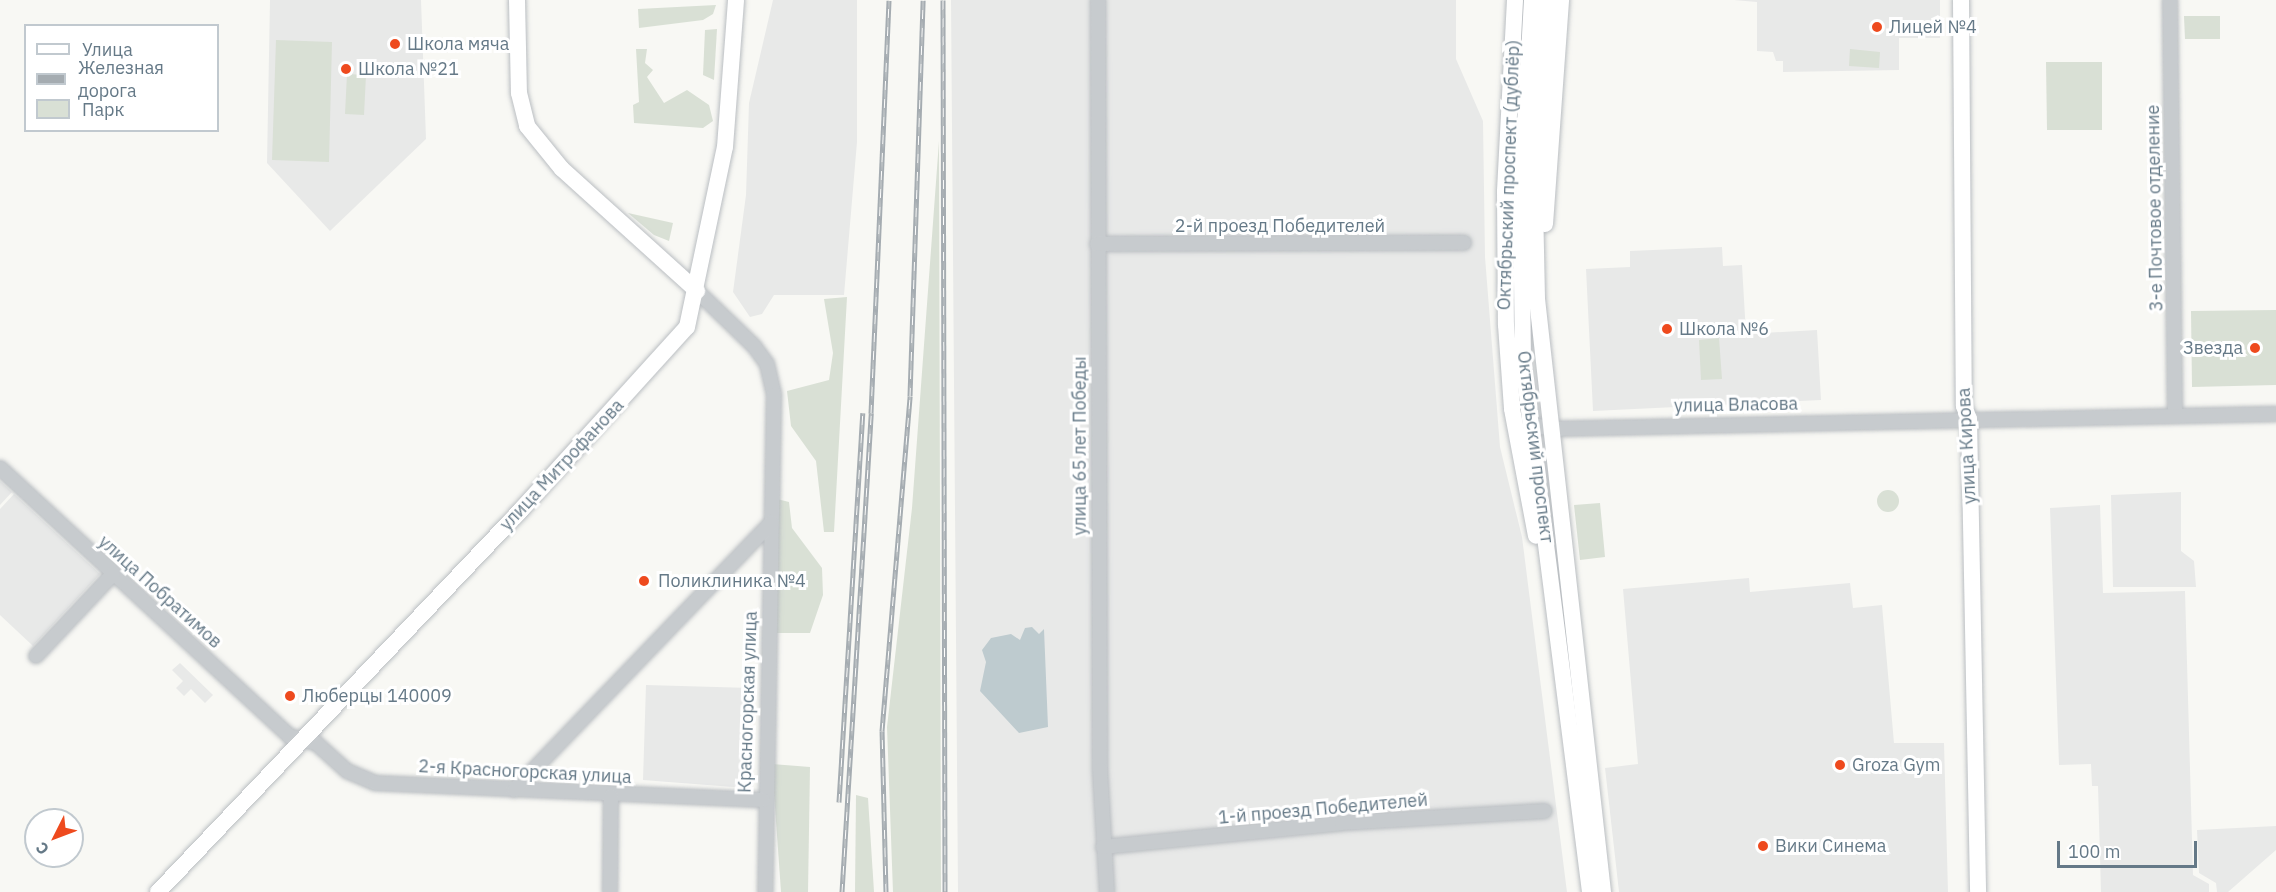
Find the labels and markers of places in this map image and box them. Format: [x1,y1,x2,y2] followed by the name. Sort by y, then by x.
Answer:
[1889,16,1977,38] place label: Лицей №4
[1870,20,1884,34] marker: Лицей №4
[407,33,509,55] place label: Школа мяча
[388,37,402,51] marker: Школа мяча
[358,58,459,80] place label: Школа №21
[339,62,353,76] marker: Школа №21
[1679,318,1769,340] place label: Школа №6
[1660,322,1674,336] marker: Школа №6
[2183,337,2243,359] place label: Звезда
[2248,341,2262,355] marker: Звезда
[658,570,806,592] place label: Поликлиника №4
[635,572,653,590] marker: Поликлиника №4
[302,685,452,707] place label: Люберцы 140009
[283,689,297,703] marker: Люберцы 140009
[1852,754,1940,776] place label: Groza Gym
[1833,758,1847,772] marker: Groza Gym
[1775,835,1886,857] place label: Вики Синема
[1756,839,1770,853] marker: Вики Синема

